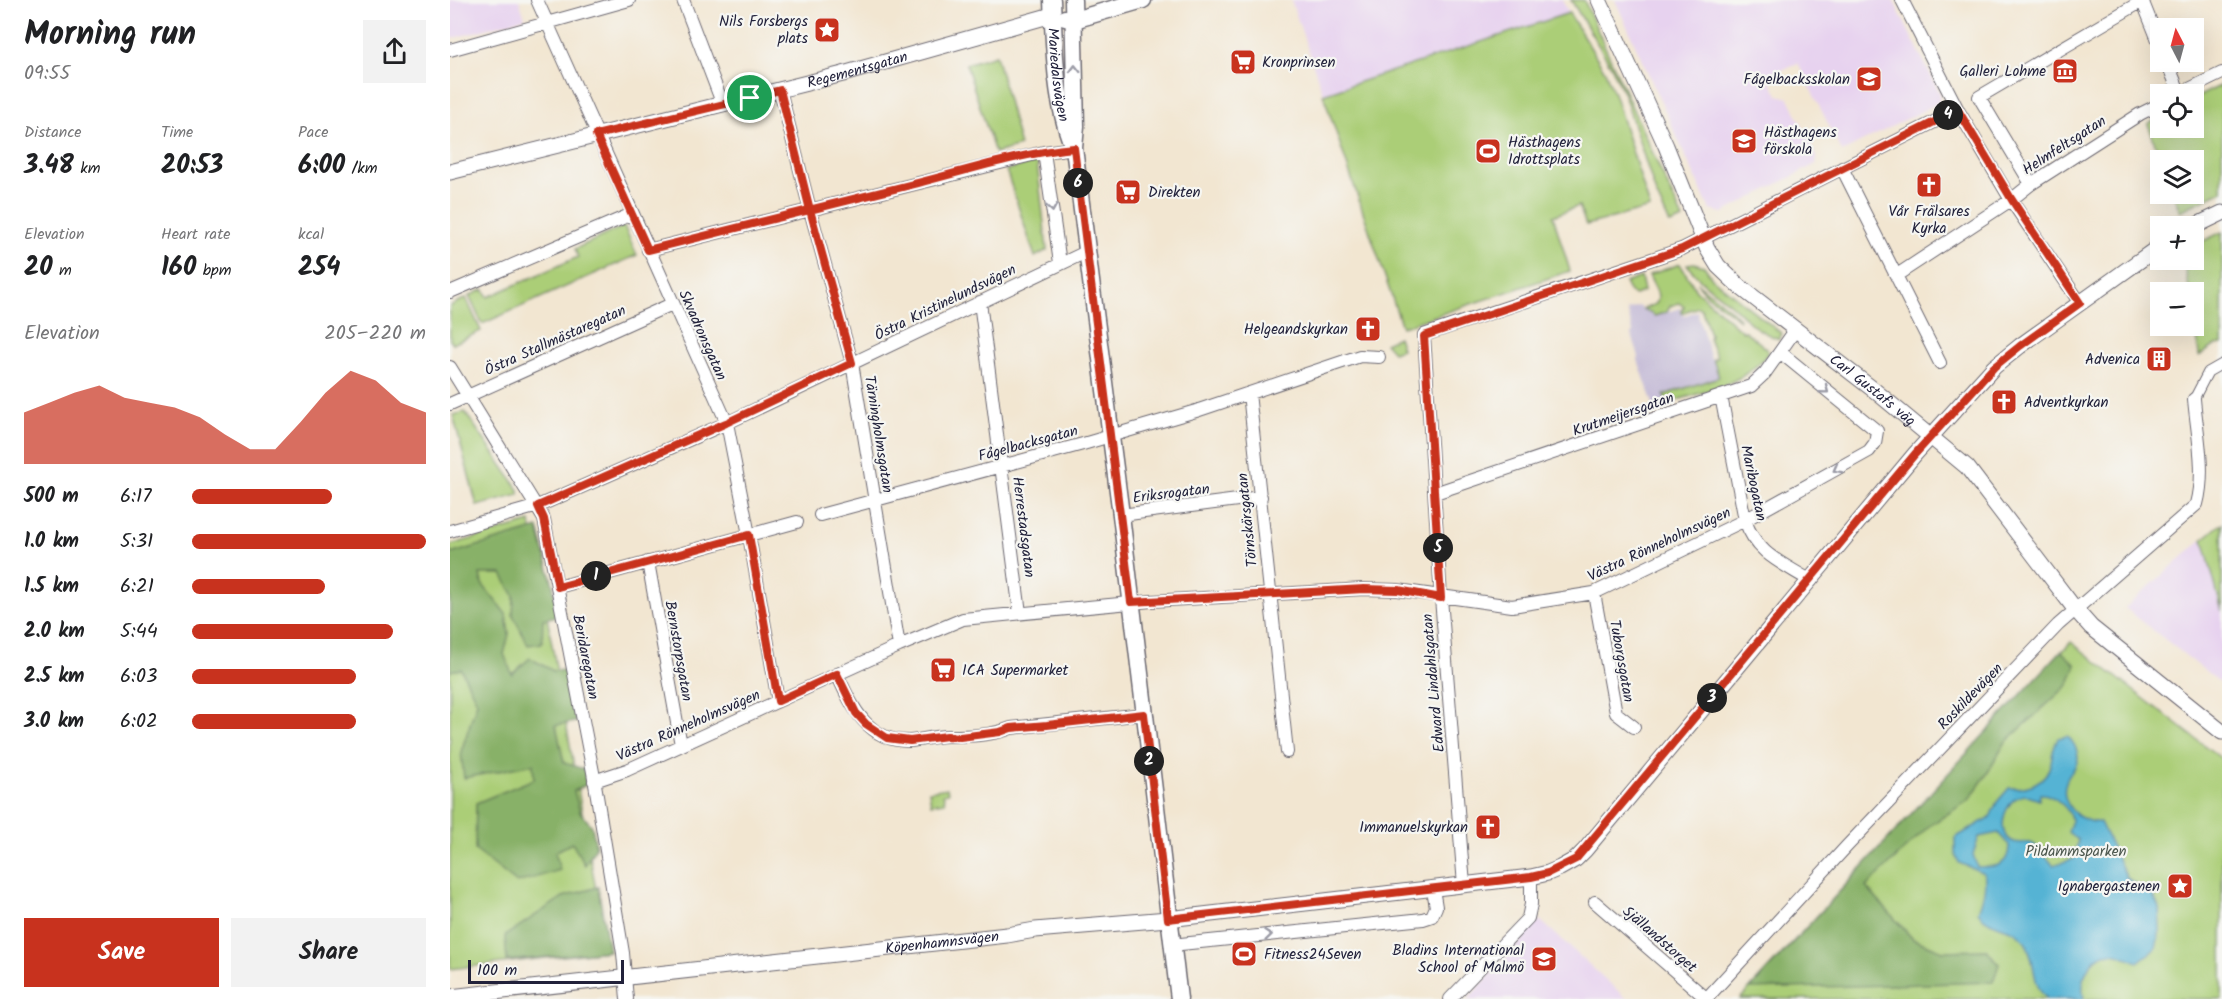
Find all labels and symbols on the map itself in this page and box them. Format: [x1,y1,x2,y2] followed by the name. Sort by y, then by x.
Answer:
[719,10,809,51] place label: Nils Forsbergs plats
[812,15,842,45] place icon: Nils Forsbergs plats
[2150,18,2204,72] north arrow
[1040,27,1075,124] street label: Mariedalsvägen
[805,45,911,96] street label: Regementsgatan
[1228,47,1258,77] supermarket icon: Kronprinsen
[1262,51,1335,75] place label: Kronprinsen
[2050,56,2080,86] museum icon: Galleri Lohme
[1959,60,2046,84] place label: Galleri Lohme
[1069,64,1081,73] one-way arrow
[1854,64,1884,94] school or university icon: Fågelbacksskolan
[1744,68,1850,92] place label: Fågelbacksskolan
[724,72,775,123] pin
[1933,100,1963,130] pin: 4
[2018,110,2111,182] street label: Helmfeltsgatan
[1764,121,1837,162] place label: Hästhagens förskola
[1729,126,1759,156] school or university icon: Hästhagens förskola
[1508,131,1581,172] place label: Hästhagens Idrottsplats
[1473,136,1503,166] sports icon: Hästhagens Idrottsplats
[1063,168,1093,198] pin: 6
[1914,170,1944,200] church icon: Vår Frälsares Kyrka
[1113,177,1143,207] supermarket icon: Direkten
[1148,181,1201,205] place label: Direkten
[1888,200,1970,241] place label: Vår Frälsares Kyrka
[1045,203,1057,212] one-way arrow
[870,258,1021,348] street label: Östra Kristinelundsvägen
[671,286,733,385] street label: Skvadronsgatan
[481,299,630,383] street label: Östra Stallmästaregatan
[1353,314,1383,344] church icon: Helgeandskyrkan
[1244,318,1348,342] place label: Helgeandskyrkan
[2144,344,2174,374] building icon: Advenica
[2085,348,2140,372] place label: Advenica
[1824,349,1921,433] street label: Carl Gustafs väg
[857,374,899,495] street label: Tärningholmsgatan
[1818,382,1829,393] one-way arrow
[1569,386,1677,444] street label: Krutmeijersgatan
[1989,387,2019,417] church icon: Adventkyrkan
[2024,391,2109,415] place label: Adventkyrkan
[976,419,1081,469] street label: Fågelbacksgatan
[1733,443,1773,523] street label: Maribogatan
[1833,462,1843,473] one-way arrow
[1231,472,1265,568] street label: Törnskärsgatan
[1005,475,1041,579] street label: Herrestadsgatan
[1131,477,1211,511] street label: Eriksrogatan
[1584,501,1735,589] street label: Västra Rönneholmsvägen
[1423,533,1453,563] pin: 5
[581,561,611,591] pin: 1
[657,599,699,703] street label: Bernstorpsgatan
[565,613,605,702] street label: Beridaregatan
[1416,613,1452,753] street label: Edward Lindahlsgatan
[1602,618,1640,704] street label: Tuborgsgatan
[928,655,958,685] supermarket icon: ICA Supermarket
[1932,658,2009,736] street label: Roskildevägen
[962,659,1069,683] place label: ICA Supermarket
[612,683,764,769] street label: Västra Rönneholmsvägen
[1697,683,1727,713] pin: 3
[1134,746,1164,776] pin: 2
[1473,812,1503,842] church icon: Immanuelskyrkan
[1359,816,1468,840] place label: Immanuelskyrkan
[2025,840,2127,864] park label: Pildammsparken
[2165,871,2195,901] place icon: Ignabergastenen
[2058,875,2160,899] place label: Ignabergastenen
[1617,900,1702,979] street label: Själlandstorget
[884,925,1000,961] street label: Köpenhamnsvägen
[1264,929,1273,942] one-way arrow
[1229,939,1259,969] sports icon: Fitness24Seven
[1392,939,1524,980] place label: Bladins International School of Malmö
[1264,943,1362,967] place label: Fitness24Seven
[1529,944,1559,974] school or university icon: Bladins International School of Malmö
[468,957,624,984] scale bar

